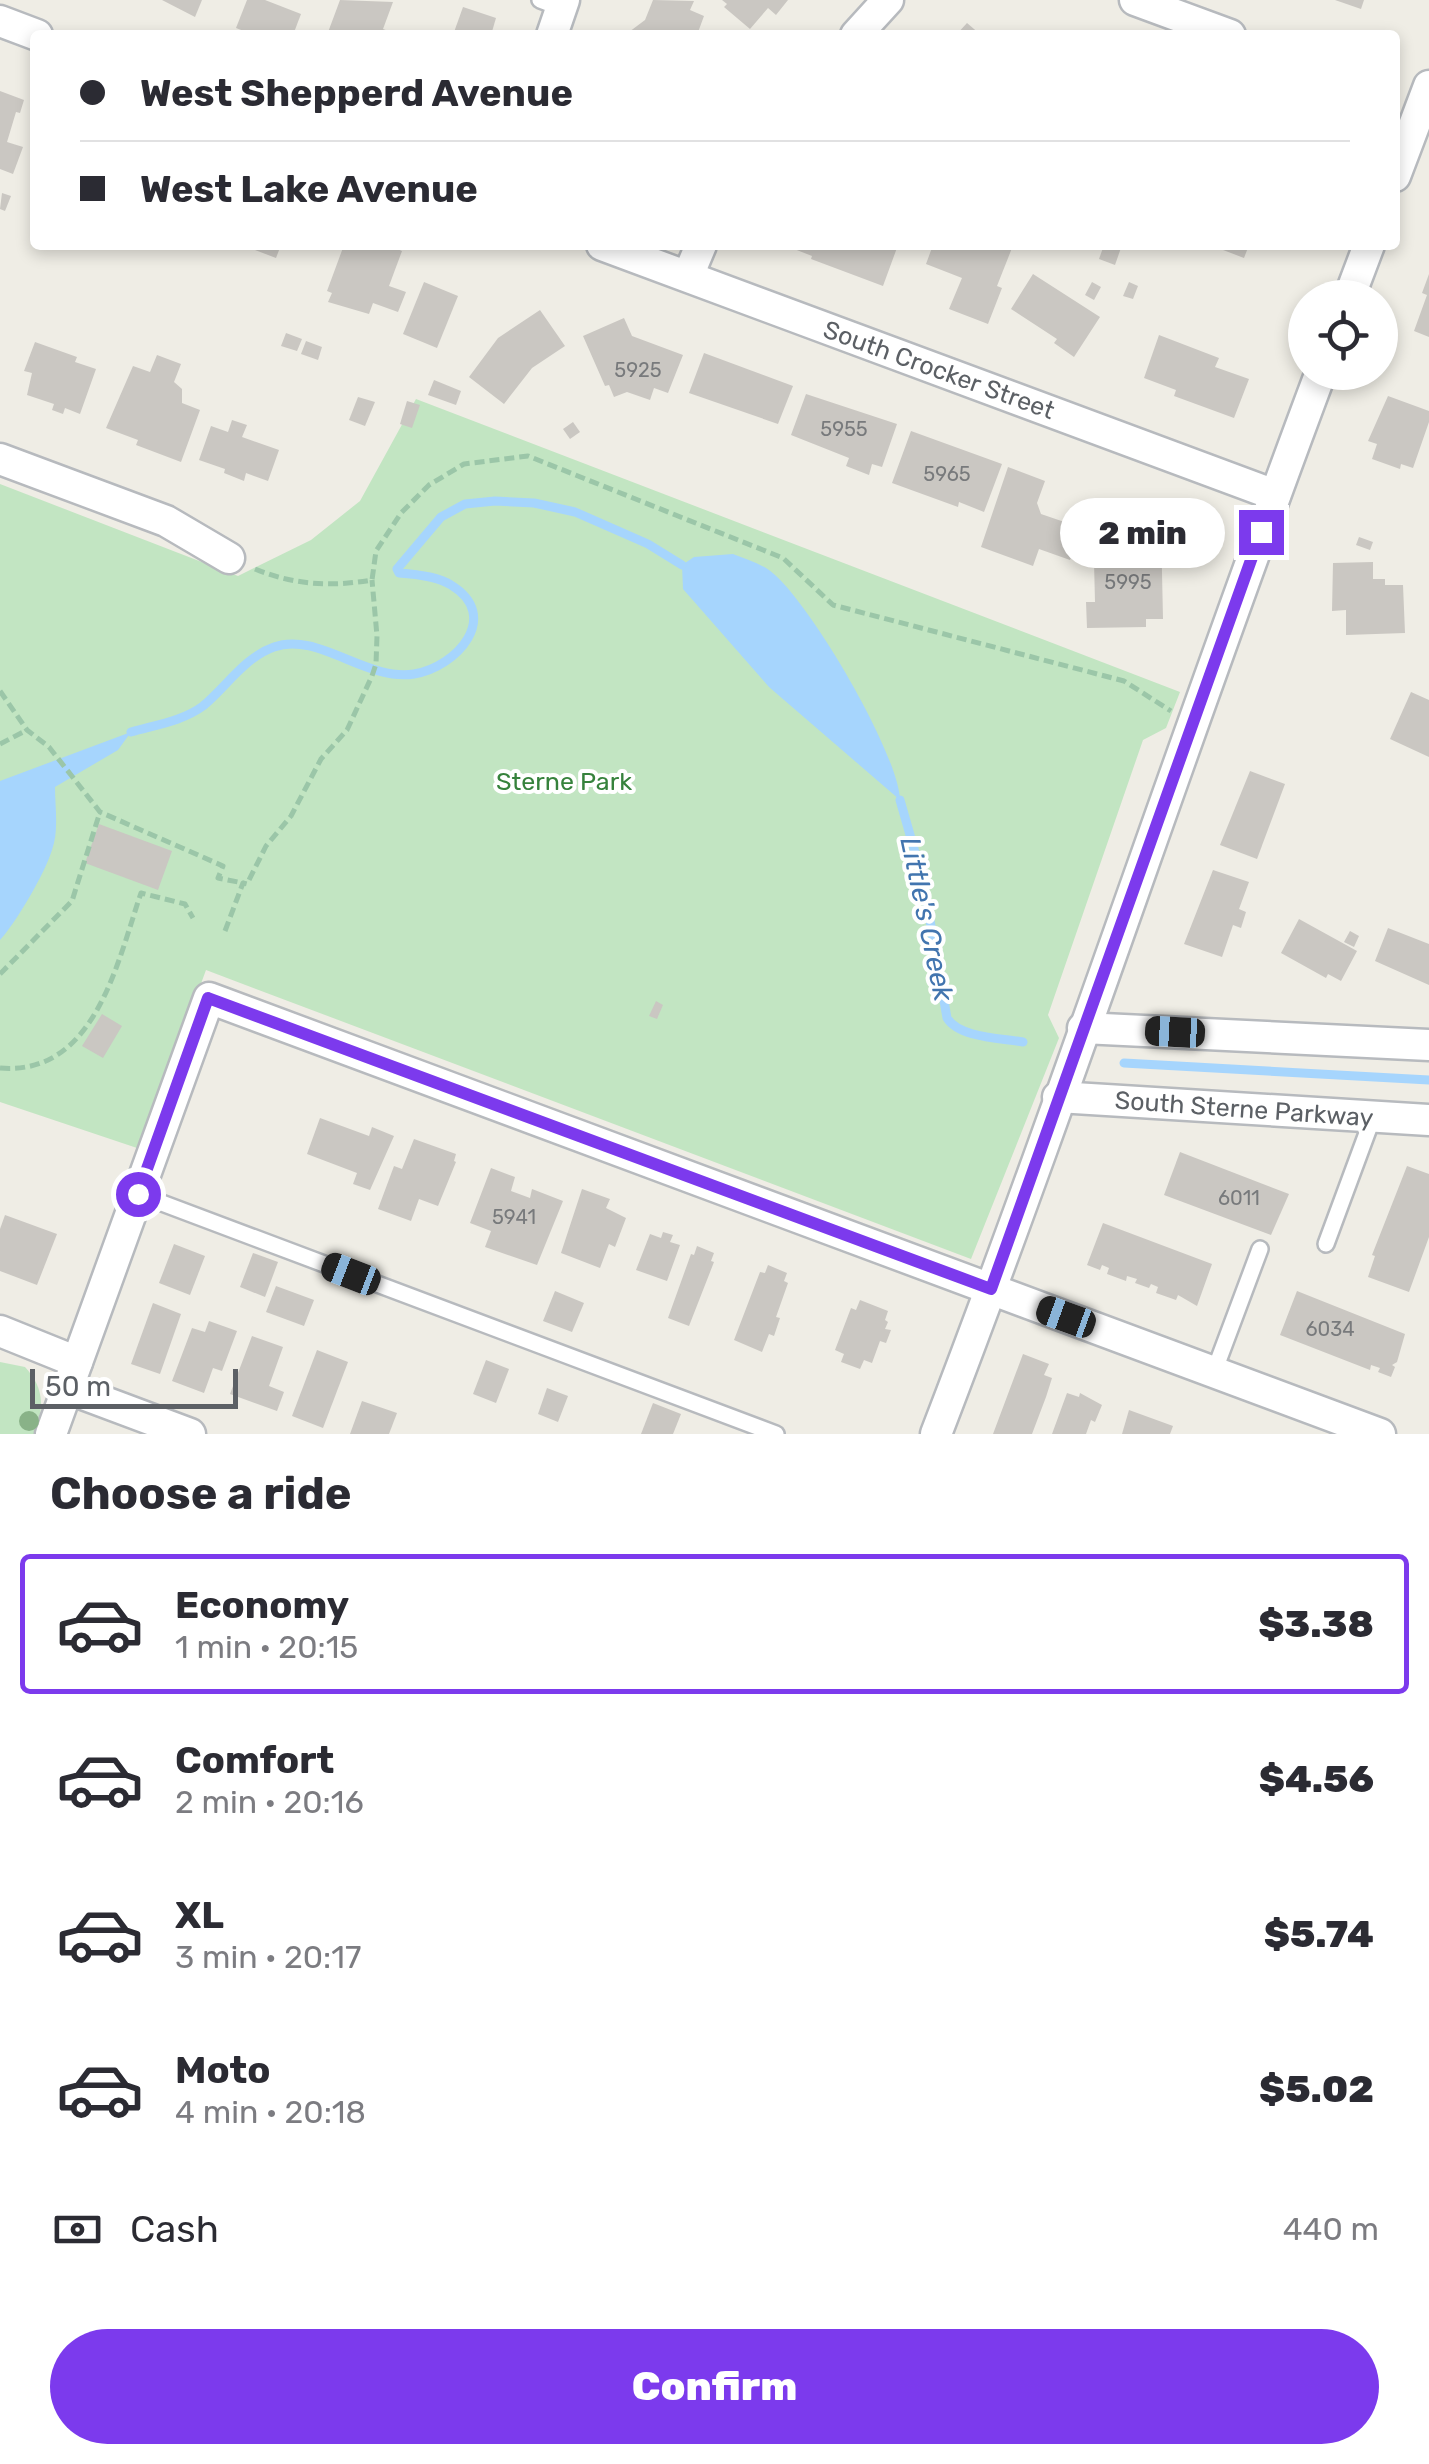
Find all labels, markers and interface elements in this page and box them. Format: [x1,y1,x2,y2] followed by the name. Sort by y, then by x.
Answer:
[140,70,573,116] text: West Shepperd Avenue
[140,166,478,212] text: West Lake Avenue
[1288,280,1398,390] map controls
[1288,280,1398,390] button: locate
[820,315,1059,425] street label: South Crocker Street
[614,358,662,382] house number: 5925
[820,417,868,441] house number: 5955
[923,462,971,486] house number: 5965
[1061,497,1226,567] callout: 2 min
[1239,510,1284,555] route end
[1098,514,1187,552] text: 2 min
[1104,570,1152,594] house number: 5995
[496,767,632,796] park label: Sterne Park
[893,834,961,1005] water label: Little's Creek
[1144,1015,1206,1049] car
[1114,1085,1374,1133] street label: South Sterne Parkway
[116,1172,161,1217] route start
[1218,1186,1260,1210] house number: 6011
[492,1205,536,1229] house number: 5941
[318,1249,384,1299] car
[1033,1293,1099,1341] car
[1305,1317,1355,1341] house number: 6034
[30,1364,238,1408] scale bar
[45,1370,111,1403] text: 50 m
[50,1467,352,1520] text: Choose a ride
[55,1579,145,1669] icon: car
[175,1582,349,1628] text: Economy
[1258,1601,1374,1647] text: $3.38
[175,1628,358,1666] text: 1 min · 20:15
[55,1734,145,1824] icon: car
[175,1737,334,1783] text: Comfort
[1259,1756,1374,1802] text: $4.56
[175,1783,364,1821] text: 2 min · 20:16
[55,1889,145,1979] icon: car
[175,1892,224,1938] text: XL
[1264,1911,1374,1957] text: $5.74
[175,1938,361,1976] text: 3 min · 20:17
[55,2044,145,2134] icon: car
[175,2047,271,2093] text: Moto
[1259,2066,1374,2112] text: $5.02
[175,2093,366,2131] text: 4 min · 20:18
[50,2202,105,2257] icon: cash
[130,2206,219,2252] text: Cash
[1283,2210,1379,2248] text: 440 m
[50,2329,1379,2444] button: Confirm

